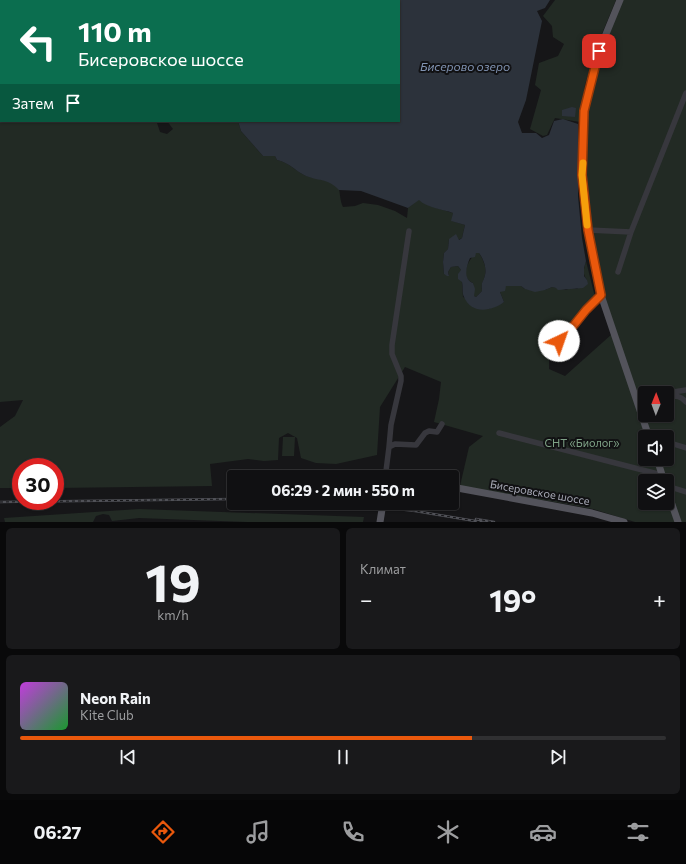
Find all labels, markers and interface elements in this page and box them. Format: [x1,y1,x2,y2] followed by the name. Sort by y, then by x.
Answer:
[78,14,152,48] text: 110 m
[12,16,64,68] icon: left
[582,34,616,68] pin
[588,40,610,62] icon: arrive
[78,48,244,70] text: Бисеровское шоссе
[420,59,510,73] water label: Бисерово озеро
[62,92,84,114] icon: arrive
[12,94,54,112] text: Затем
[538,320,580,362] position arrow
[638,386,674,422] north arrow
[638,386,674,510] map controls
[638,430,674,466] button: sound
[545,436,619,449] park label: СНТ «Биолог»
[12,458,64,510] speed limit sign: 30
[638,474,674,510] button: layers
[489,477,591,507] street label: Бисеровское шоссе
[271,481,415,499] text: 06:29 · 2 мин · 550 m
[145,549,201,613] text: 19
[360,561,406,577] text: Климат
[489,581,536,618] text: 19°
[360,586,373,613] text: −
[653,586,666,613] text: +
[157,607,189,623] text: km/h
[80,689,151,707] text: Neon Rain
[80,707,134,723] text: Kite Club
[117,746,139,768] icon: previous
[332,746,354,768] icon: pause
[547,746,569,768] icon: next
[149,818,177,846] icon: directions
[244,818,272,846] icon: music
[339,818,367,846] icon: phone
[434,818,462,846] icon: climate
[529,818,557,846] icon: car
[624,818,652,846] icon: filters
[34,821,81,843] text: 06:27

